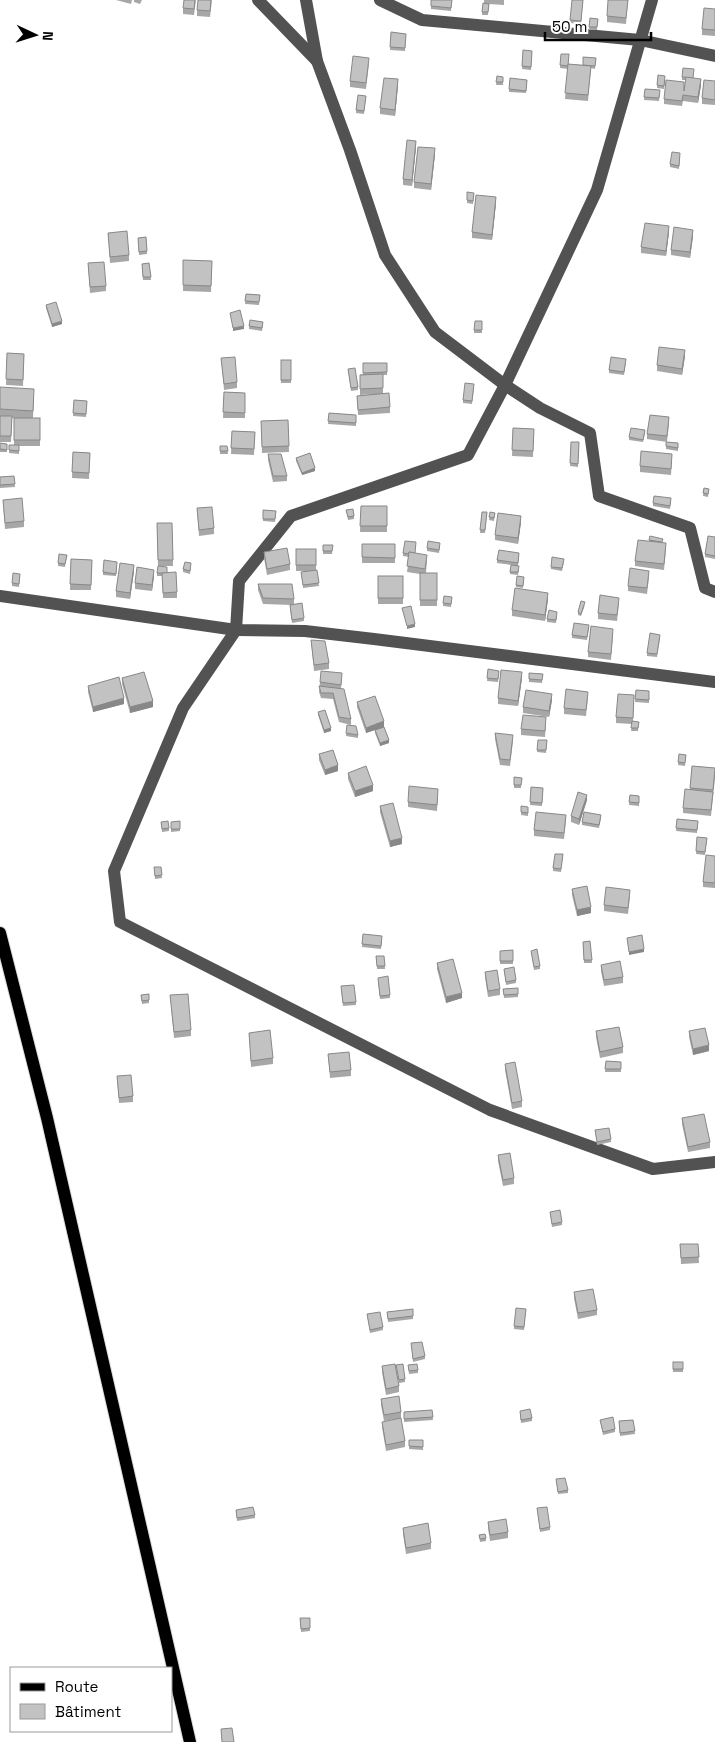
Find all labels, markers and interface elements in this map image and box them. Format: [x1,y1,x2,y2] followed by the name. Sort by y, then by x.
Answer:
[10,10,60,60] north arrow
[545,10,651,42] scale bar
[552,17,587,36] text: 50 m
[39,31,57,41] text: N
[10,1667,172,1732] legend
[55,1677,99,1696] text: Route
[55,1702,121,1721] text: Bâtiment

